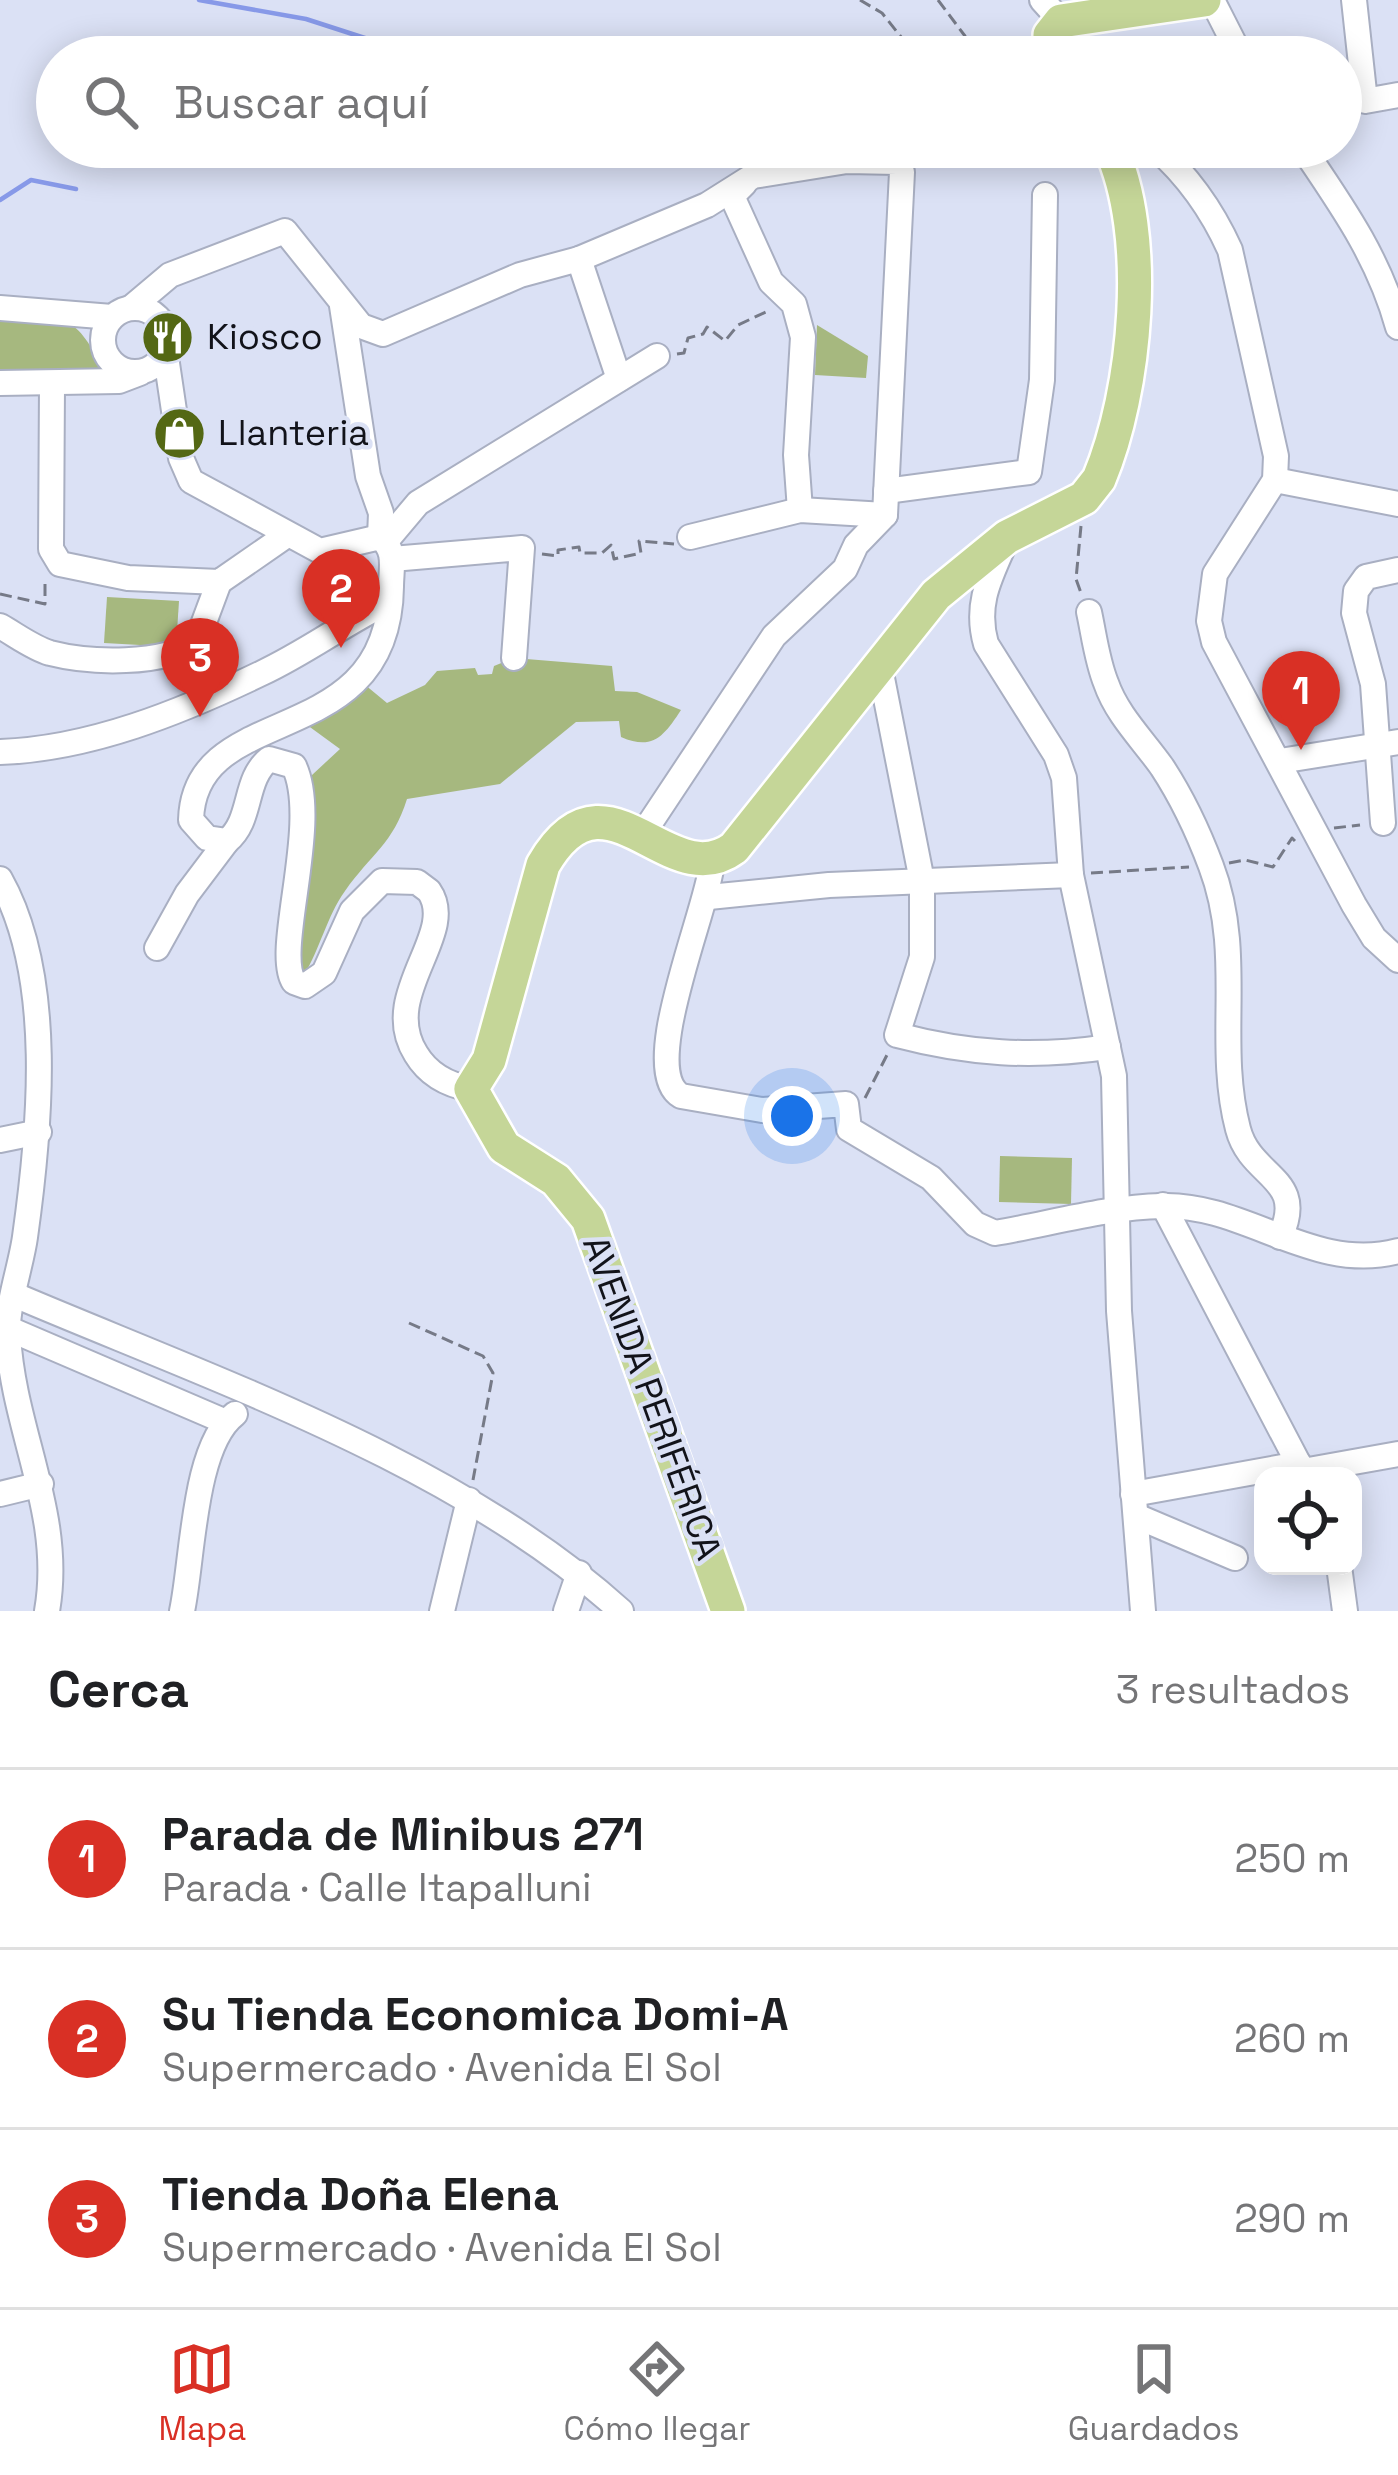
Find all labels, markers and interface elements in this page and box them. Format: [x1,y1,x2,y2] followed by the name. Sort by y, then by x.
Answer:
[36,36,1362,168] search box
[78,69,144,135] icon: search
[174,74,429,131] text: Buscar aquí
[140,309,196,365] restaurant icon: Kiosco
[207,314,323,360] place label: Kiosco
[151,405,207,461] shop icon: Llanteria
[218,410,369,456] place label: Llanteria
[302,549,380,648] pin: 2
[161,618,239,717] pin: 3
[1262,651,1340,750] pin: 1
[762,1086,822,1146] your location
[572,1230,732,1566] street label: AVENIDA PERIFÉRICA
[1254,1467,1362,1575] map controls
[1254,1467,1362,1575] button: locate
[48,1657,189,1722] text: Cerca
[1116,1665,1350,1714] text: 3 resultados
[162,1806,644,1863] text: Parada de Minibus 271
[78,1834,96,1883] text: 1
[1235,1834,1350,1883] text: 250 m
[162,1863,592,1912] text: Parada · Calle Itapalluni
[162,1986,789,2043] text: Su Tienda Economica Domi-A
[75,2014,99,2063] text: 2
[1234,2014,1350,2063] text: 260 m
[162,2043,722,2092] text: Supermercado · Avenida El Sol
[162,2166,559,2223] text: Tienda Doña Elena
[75,2194,99,2243] text: 3
[1234,2194,1350,2243] text: 290 m
[162,2223,722,2272] text: Supermercado · Avenida El Sol
[159,2336,246,2450] tab: Mapa
[563,2336,751,2450] tab: Cómo llegar
[1068,2336,1239,2450] tab: Guardados

